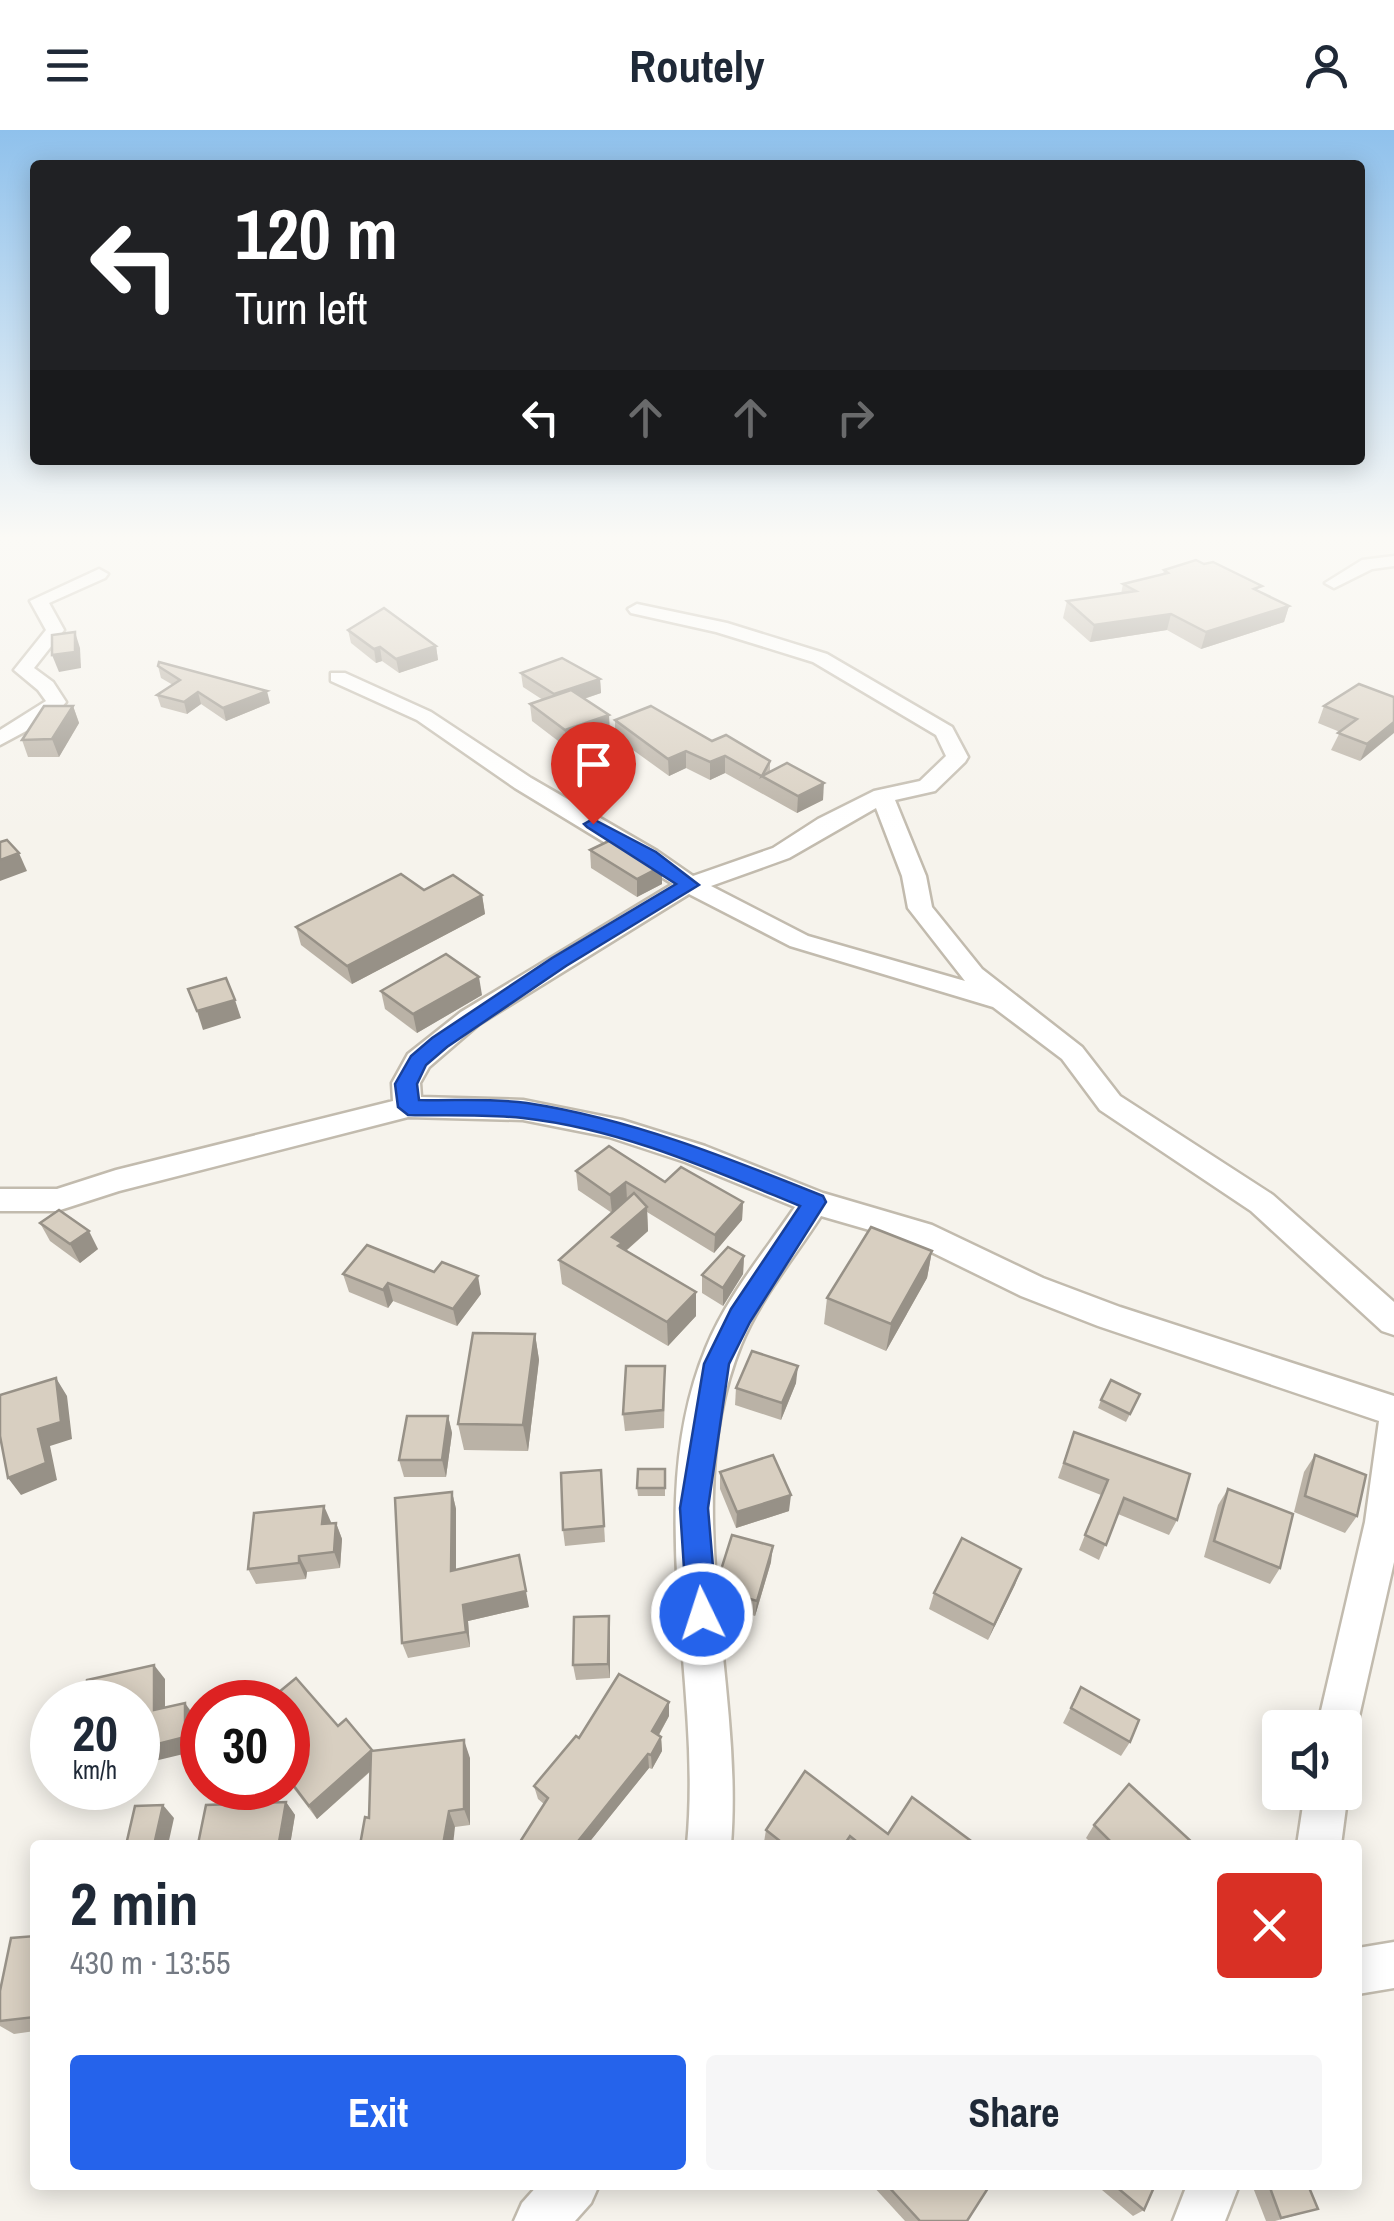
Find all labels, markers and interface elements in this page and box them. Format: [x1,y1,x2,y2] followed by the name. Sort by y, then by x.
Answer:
[629,35,765,96] text: Routely
[40,38,95,93] icon: menu
[1299,38,1354,93] icon: person
[235,187,398,281] text: 120 m
[70,200,200,330] icon: left
[235,277,367,338] text: Turn left
[513,390,568,445] icon: left
[618,390,673,445] icon: ahead
[723,390,778,445] icon: ahead
[828,390,883,445] icon: right
[551,722,636,825] pin
[566,737,621,792] icon: arrive
[650,1562,754,1666] position arrow
[180,1680,310,1810] speed limit sign: 30
[72,1699,118,1767] text: 20
[1262,1710,1362,1810] map controls
[1262,1710,1362,1810] button: sound
[73,1753,117,1787] text: km/h
[70,1863,199,1944] text: 2 min
[1217,1873,1322,1978] button: close
[70,1941,230,1984] text: 430 m · 13:55
[70,2055,686,2170] button: Exit
[706,2055,1322,2170] button: Share

